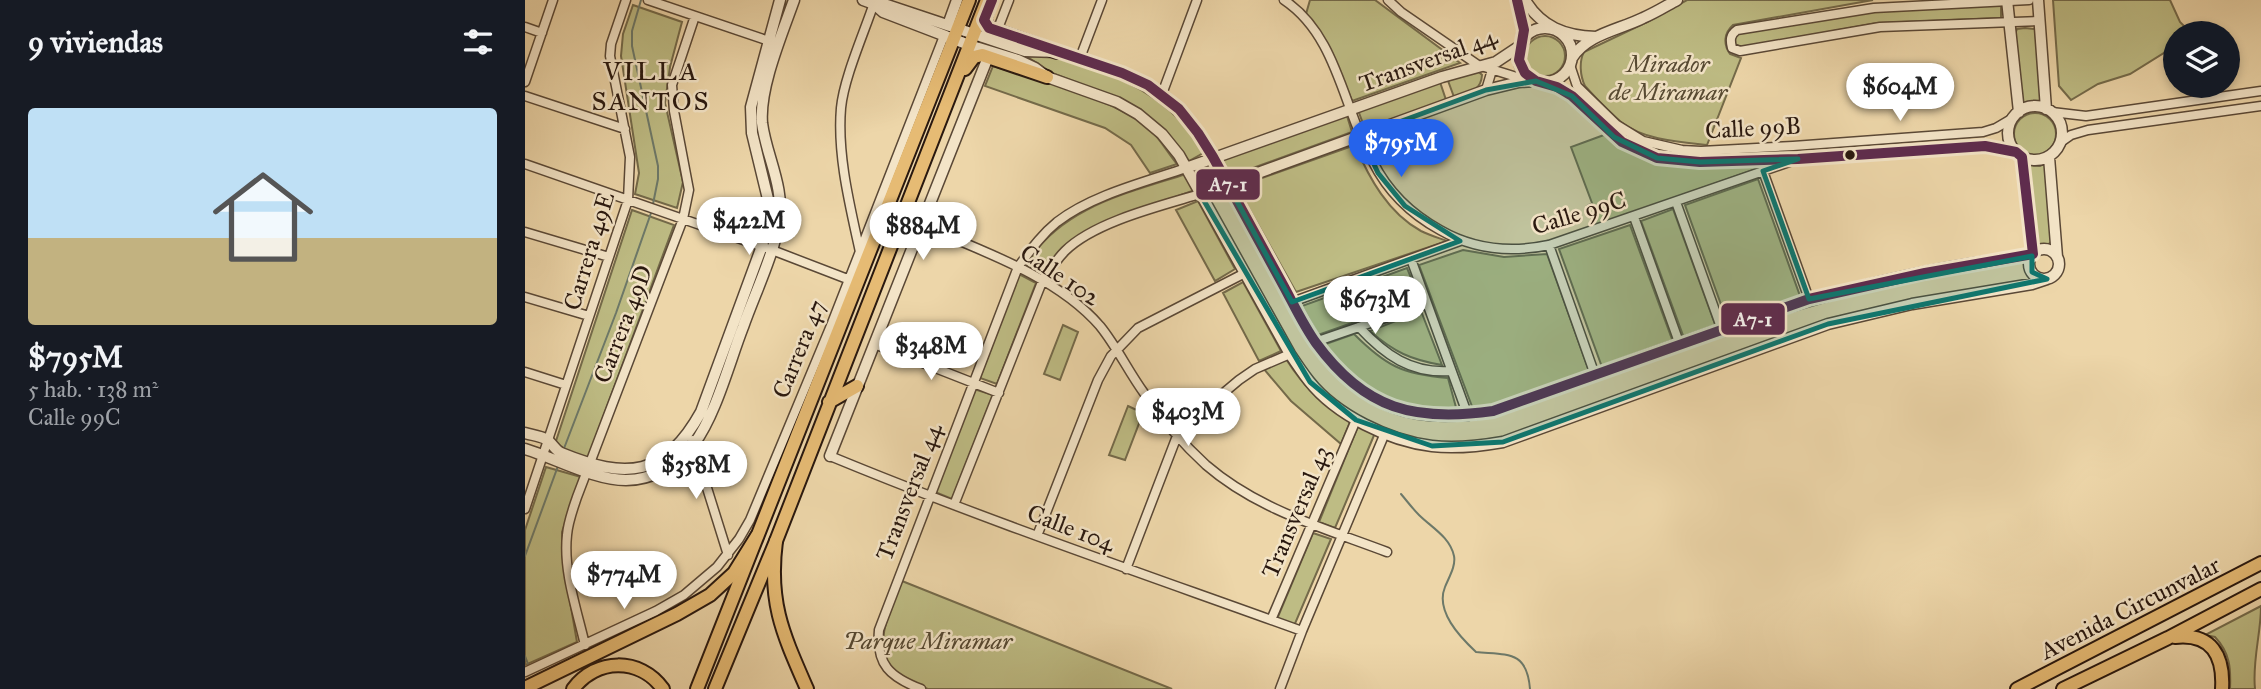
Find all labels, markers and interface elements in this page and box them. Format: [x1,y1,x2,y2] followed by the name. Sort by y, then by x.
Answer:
[1355,21,1502,99] street label: Transversal 44
[2163,21,2240,98] map controls
[2163,21,2240,98] button: layers
[459,23,497,61] icon: filters
[28,24,163,60] text: 9 viviendas
[1608,49,1729,107] park label: Mirador de Miramar
[591,55,711,117] district label: VILLA SANTOS
[1851,64,1949,123] pin: $604M
[1862,72,1938,100] text: $604M
[1704,111,1802,145] street label: Calle 99B
[1352,120,1450,179] pin: $795M
[1365,128,1437,156] text: $795M
[1843,148,1857,162] unlabelled marker
[200,154,326,280] icon: home
[1195,168,1261,201] line badge: A7-1
[1207,173,1248,196] text: A7-1
[1528,185,1630,241] street label: Calle 99C
[557,188,621,314] street label: Carrera 49E
[700,198,798,257] pin: $422M
[874,202,972,262] pin: $884M
[713,206,785,234] text: $422M
[886,211,960,239] text: $884M
[1014,237,1106,313] street label: Calle 102
[587,261,659,387] street label: Carrera 49D
[1326,276,1424,336] pin: $673M
[1340,285,1410,313] text: $673M
[766,295,832,403] street label: Carrera 47
[1720,302,1786,336] line badge: A7-1
[1732,308,1773,331] text: A7-1
[882,322,980,382] pin: $348M
[895,331,967,359] text: $348M
[28,339,123,375] text: $795M
[28,375,159,403] text: 5 hab. · 138 m²
[1139,388,1237,448] pin: $403M
[1152,397,1224,425] text: $403M
[28,403,121,431] text: Calle 99C
[869,419,949,565] street label: Transversal 44
[1255,441,1337,583] street label: Transversal 43
[647,442,745,501] pin: $358M
[661,450,731,478] text: $358M
[1023,498,1120,559] street label: Calle 104
[2034,550,2225,667] street label: Avenida Circunvalar
[575,552,673,611] pin: $774M
[587,560,661,588] text: $774M
[844,626,1014,656] park label: Parque Miramar

